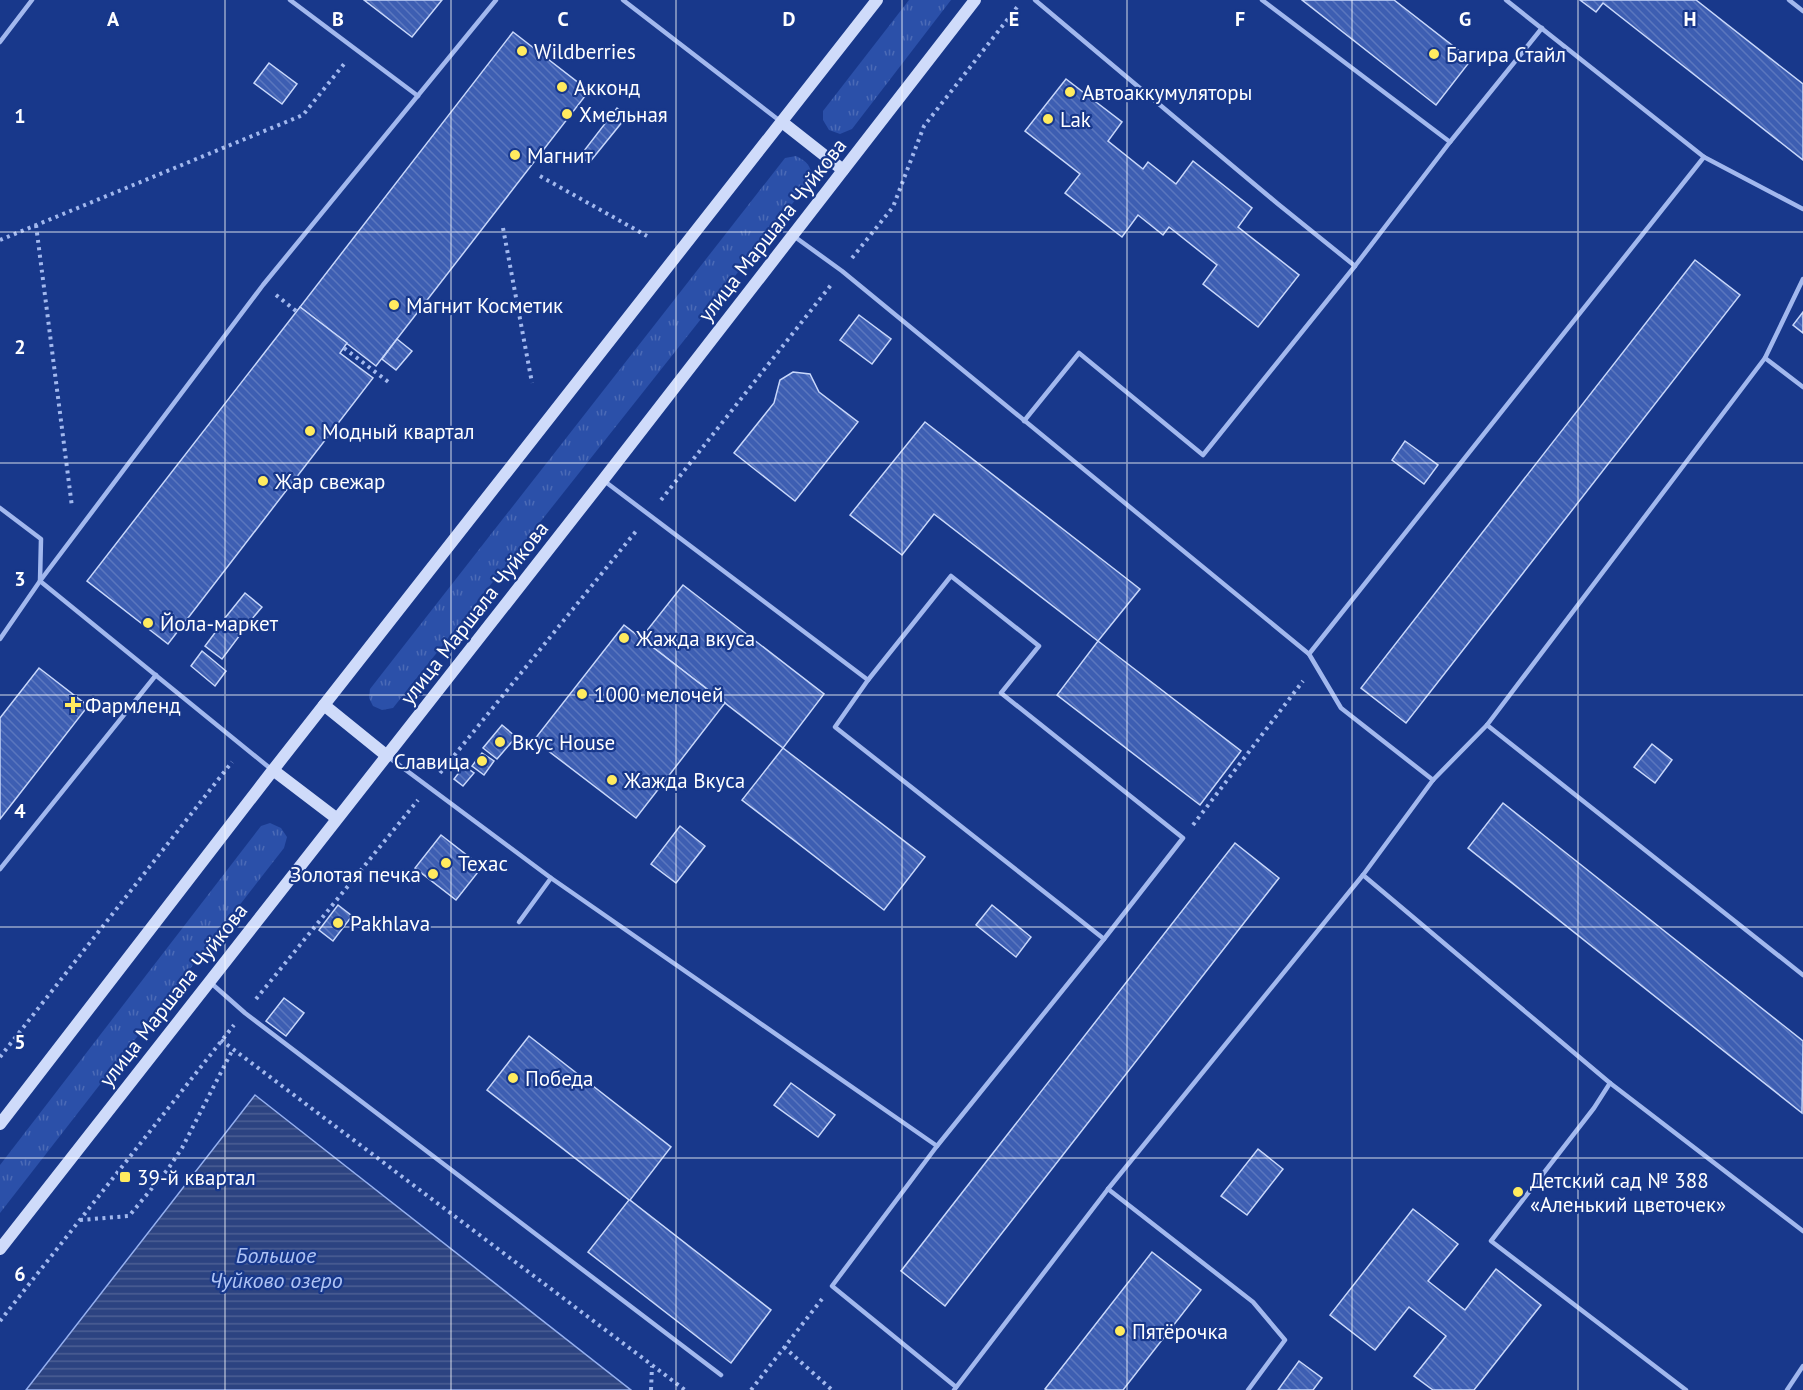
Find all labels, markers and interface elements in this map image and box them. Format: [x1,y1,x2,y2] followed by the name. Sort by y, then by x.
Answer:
[107,6,120,32] text: A
[332,6,344,32] text: B
[557,6,569,32] text: C
[783,6,796,32] text: D
[1009,6,1019,32] text: E
[1235,6,1245,32] text: F
[1459,6,1471,32] text: G
[1683,6,1697,32] text: H
[534,38,636,65] place label: Wildberries
[1446,41,1566,68] place label: Багира Стайл
[515,44,529,58] marker: Wildberries
[1427,47,1441,61] marker: Багира Стайл
[574,74,640,101] place label: Акконд
[1082,79,1252,106] place label: Автоаккумуляторы
[555,80,569,94] marker: Акконд
[1063,85,1077,99] marker: Автоаккумуляторы
[579,101,668,128] place label: Хмельная
[14,103,26,129] text: 1
[1060,106,1091,133] place label: Lak
[560,107,574,121] marker: Хмельная
[1041,112,1055,126] marker: Lak
[692,133,852,327] street label: улица Маршала Чуйкова
[527,142,594,169] place label: Магнит
[508,148,522,162] marker: Магнит
[406,292,563,319] place label: Магнит Косметик
[387,298,401,312] marker: Магнит Косметик
[14,334,26,360] text: 2
[322,418,475,445] place label: Модный квартал
[303,424,317,438] marker: Модный квартал
[274,468,385,495] place label: Жар свежар
[256,474,270,488] marker: Жар свежар
[394,516,554,710] street label: улица Маршала Чуйкова
[14,566,26,592] text: 3
[160,610,279,637] place label: Йола-маркет
[141,616,155,630] marker: Йола-маркет
[635,625,755,652] place label: Жажда вкуса
[617,631,631,645] marker: Жажда вкуса
[594,681,723,708] place label: 1000 мелочей
[575,687,589,701] marker: 1000 мелочей
[85,692,181,719] place label: Фармленд
[66,698,80,712] marker: Фармленд
[512,729,615,756] place label: Вкус House
[493,735,507,749] marker: Вкус House
[394,748,470,775] place label: Славица
[475,754,489,768] marker: Славица
[623,767,745,794] place label: Жажда Вкуса
[605,773,619,787] marker: Жажда Вкуса
[14,798,26,824] text: 4
[458,850,508,877] place label: Техас
[439,856,453,870] marker: Техас
[290,861,421,888] place label: Золотая печка
[426,867,440,881] marker: Золотая печка
[93,898,253,1092] street label: улица Маршала Чуйкова
[350,910,430,937] place label: Pakhlava
[331,916,345,930] marker: Pakhlava
[14,1029,26,1055] text: 5
[525,1065,593,1092] place label: Победа
[506,1071,520,1085] marker: Победа
[137,1164,256,1191] place label: 39-й квартал
[1530,1167,1726,1218] place label: Детский сад № 388 «Аленький цветочек»
[118,1170,132,1184] marker: 39-й квартал
[1511,1185,1525,1199] marker: Детский сад № 388 «Аленький цветочек»
[209,1241,343,1294] water label: Большое Чуйково озеро
[14,1261,26,1287] text: 6
[1132,1318,1228,1345] place label: Пятёрочка
[1113,1324,1127,1338] marker: Пятёрочка

